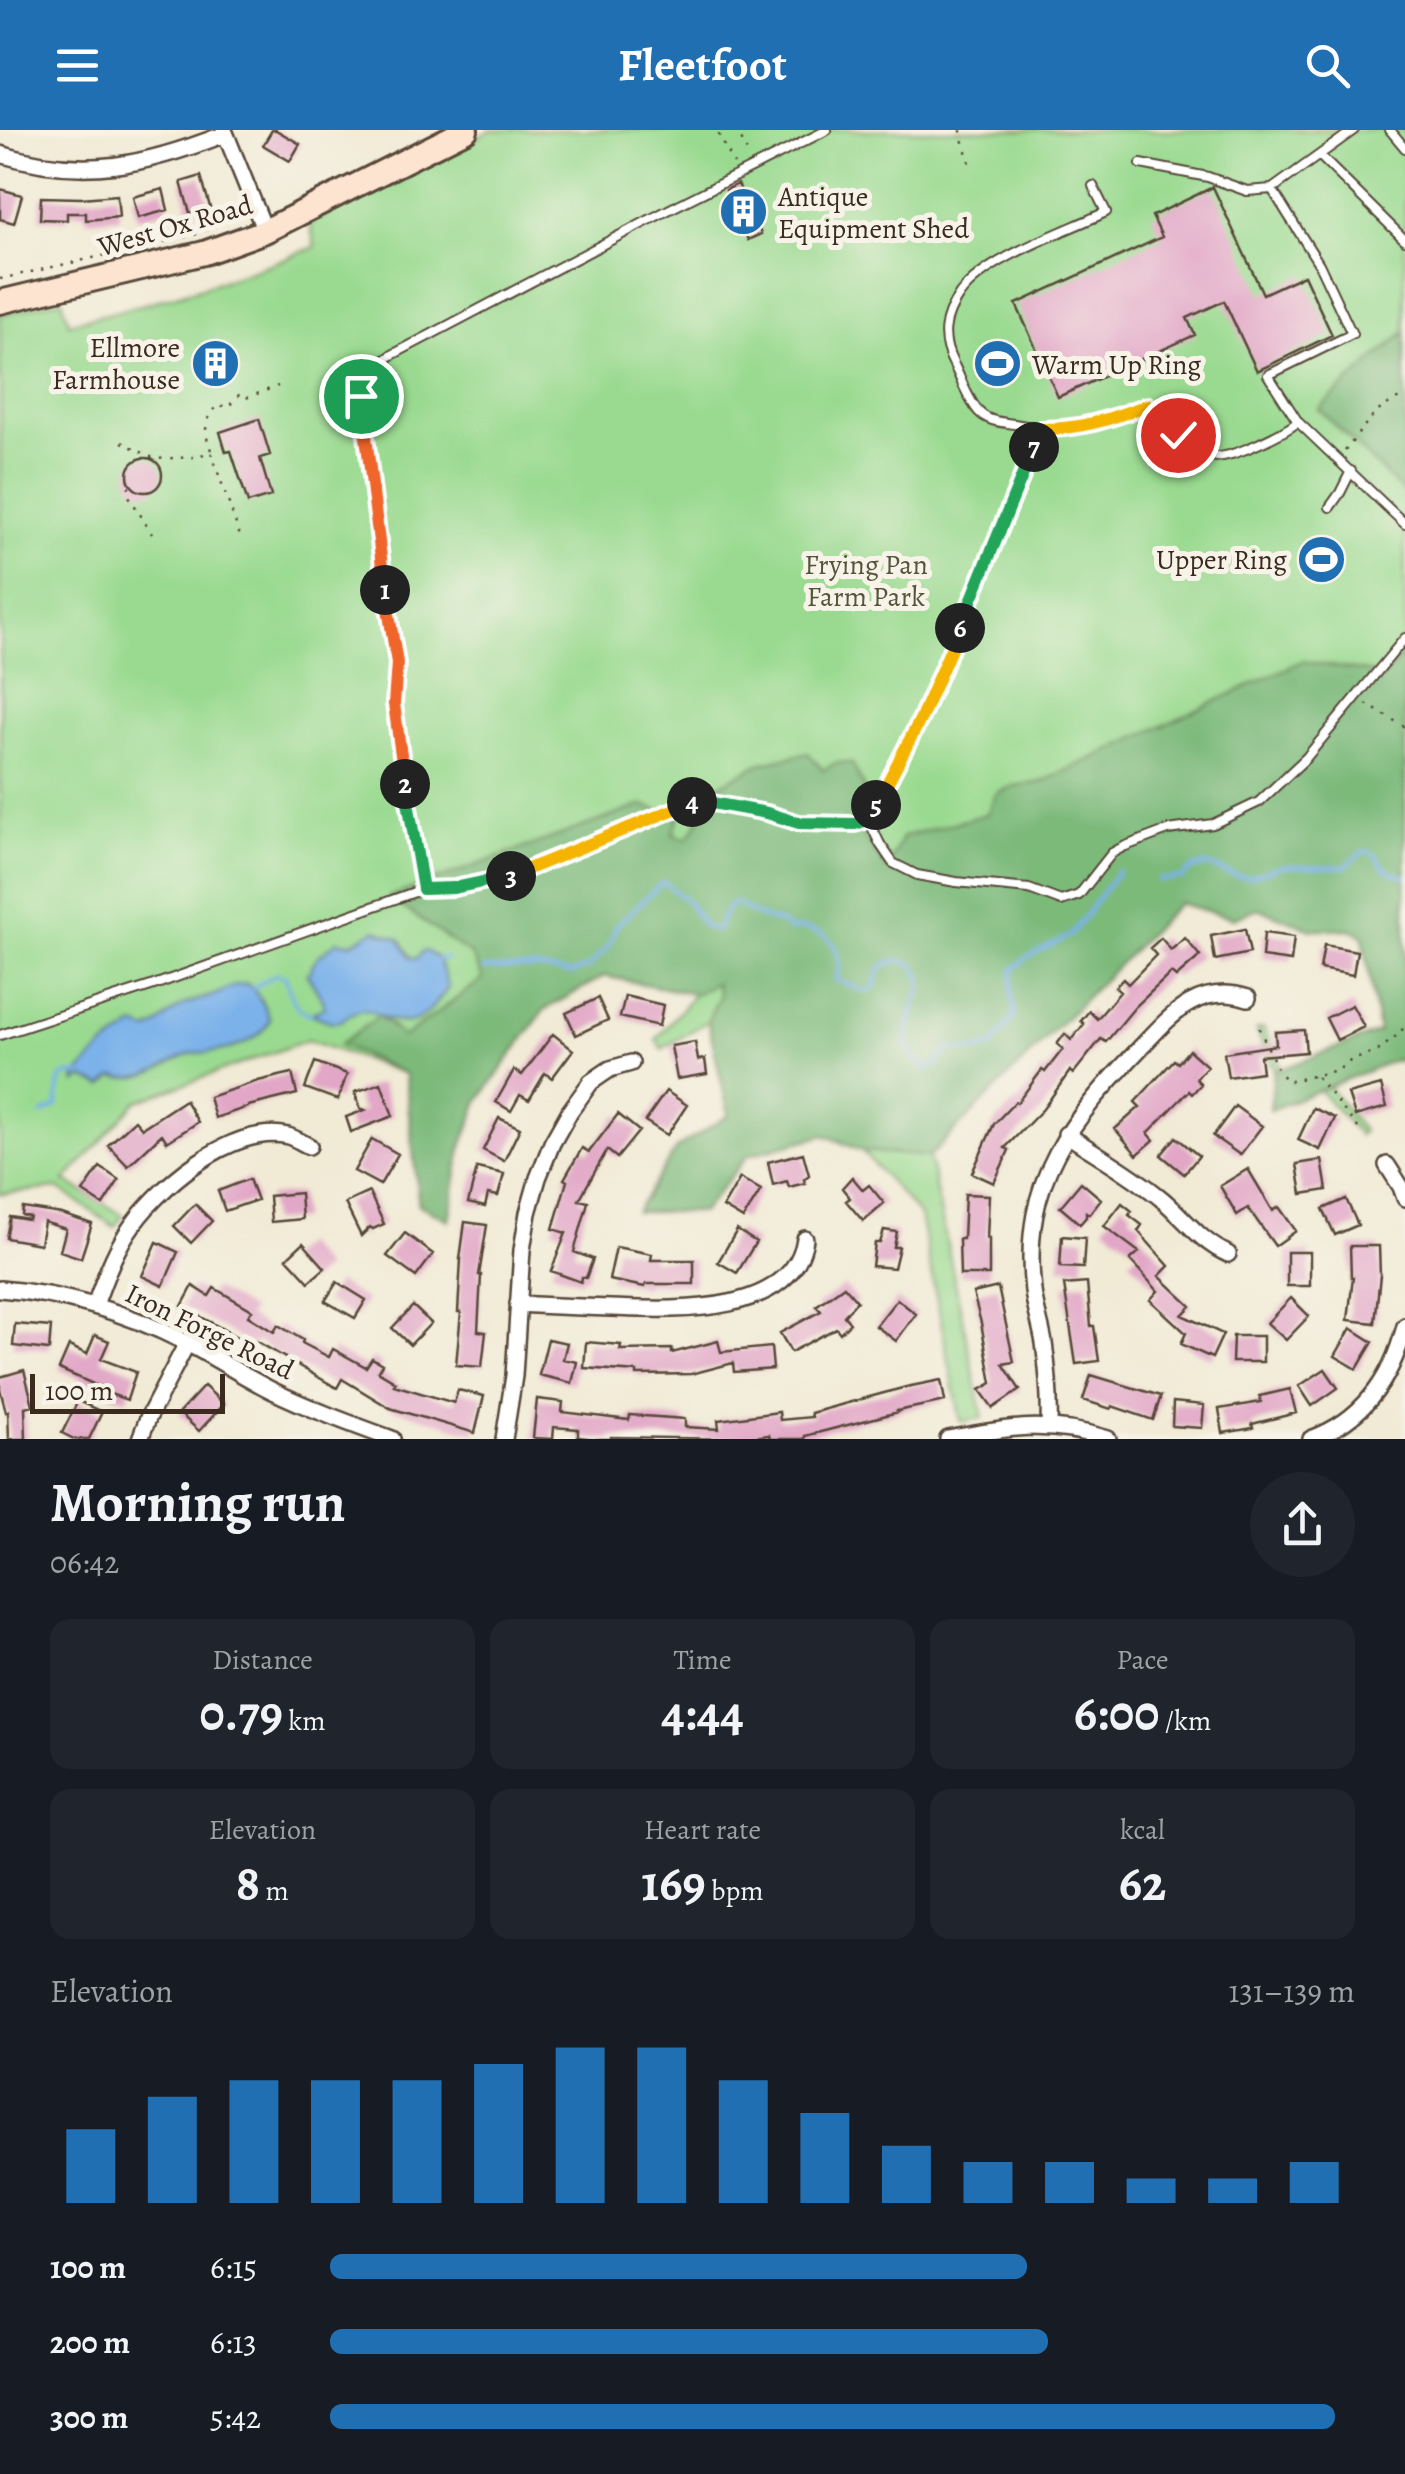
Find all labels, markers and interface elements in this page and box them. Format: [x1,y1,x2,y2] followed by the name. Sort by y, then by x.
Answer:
[618,34,787,96] text: Fleetfoot
[50,38,105,93] icon: menu
[1300,38,1355,93] icon: search
[777,178,970,248] place label: Antique Equipment Shed
[93,186,258,266] street label: West Ox Road
[717,186,769,238] building icon: Antique Equipment Shed
[52,329,180,399] place label: Ellmore Farmhouse
[189,337,241,389] building icon: Ellmore Farmhouse
[971,338,1023,390] sports icon: Warm Up Ring
[1031,346,1201,384] place label: Warm Up Ring
[319,354,404,439] pin
[334,369,389,424] icon: arrive
[1136,393,1221,478] pin
[1151,408,1206,463] icon: check
[1009,422,1059,472] pin: 7
[1028,428,1040,466] text: 7
[1296,533,1348,585] sports icon: Upper Ring
[1156,541,1287,579] place label: Upper Ring
[804,546,928,616] park label: Frying Pan Farm Park
[360,565,410,615] pin: 1
[380,571,390,609] text: 1
[935,603,985,653] pin: 6
[953,609,967,647] text: 6
[380,759,430,809] pin: 2
[398,765,412,803] text: 2
[667,777,717,827] pin: 4
[851,780,901,830] pin: 5
[685,783,699,821] text: 4
[870,786,882,824] text: 5
[486,851,536,901] pin: 3
[505,857,517,895] text: 3
[119,1275,301,1390] street label: Iron Forge Road
[30,1369,225,1414] scale bar
[45,1372,113,1410] text: 100 m
[50,1465,345,1540] text: Morning run
[1250,1472,1355,1577] button: share
[50,1540,119,1584] text: 06:42
[212,1641,313,1679] text: Distance
[673,1641,732,1679] text: Time
[1117,1641,1168,1679] text: Pace
[199,1679,283,1747] text: 0.79
[661,1679,744,1747] text: 4:44
[1074,1679,1159,1747] text: 6:00
[283,1702,326,1740] text: km
[1159,1702,1211,1740] text: /km
[209,1811,316,1849] text: Elevation
[644,1811,761,1849] text: Heart rate
[1120,1811,1165,1849] text: kcal
[236,1849,260,1917] text: 8
[641,1849,706,1917] text: 169
[1119,1849,1166,1917] text: 62
[260,1872,289,1910] text: m
[706,1872,764,1910] text: bpm
[50,1969,173,2013] text: Elevation
[1229,1969,1355,2013] text: 131–139 m
[50,2245,126,2289] text: 100 m
[210,2245,257,2289] text: 6:15
[50,2320,130,2364] text: 200 m
[210,2320,257,2364] text: 6:13
[50,2395,128,2439] text: 300 m
[210,2395,261,2439] text: 5:42

